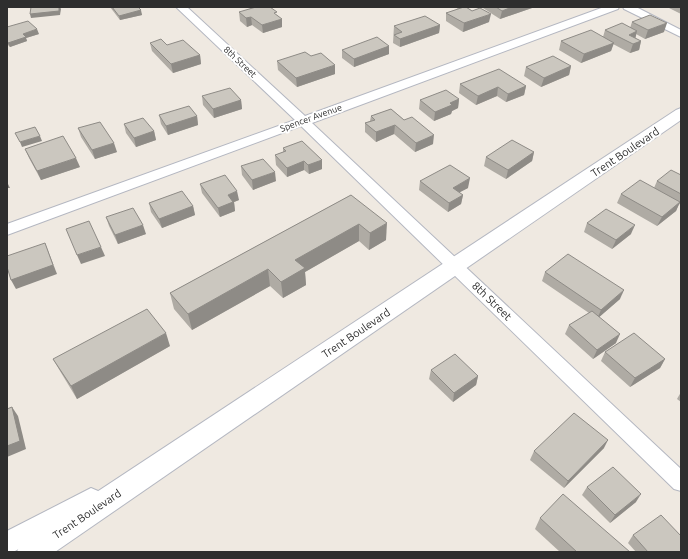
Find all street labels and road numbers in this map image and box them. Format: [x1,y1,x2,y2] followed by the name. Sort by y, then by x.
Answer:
[222,44,259,80] street label: 8th Street
[279,102,343,134] street label: Spencer Avenue
[589,125,661,179] street label: Trent Boulevard
[470,279,515,323] street label: 8th Street
[320,306,392,360] street label: Trent Boulevard
[51,487,123,541] street label: Trent Boulevard

